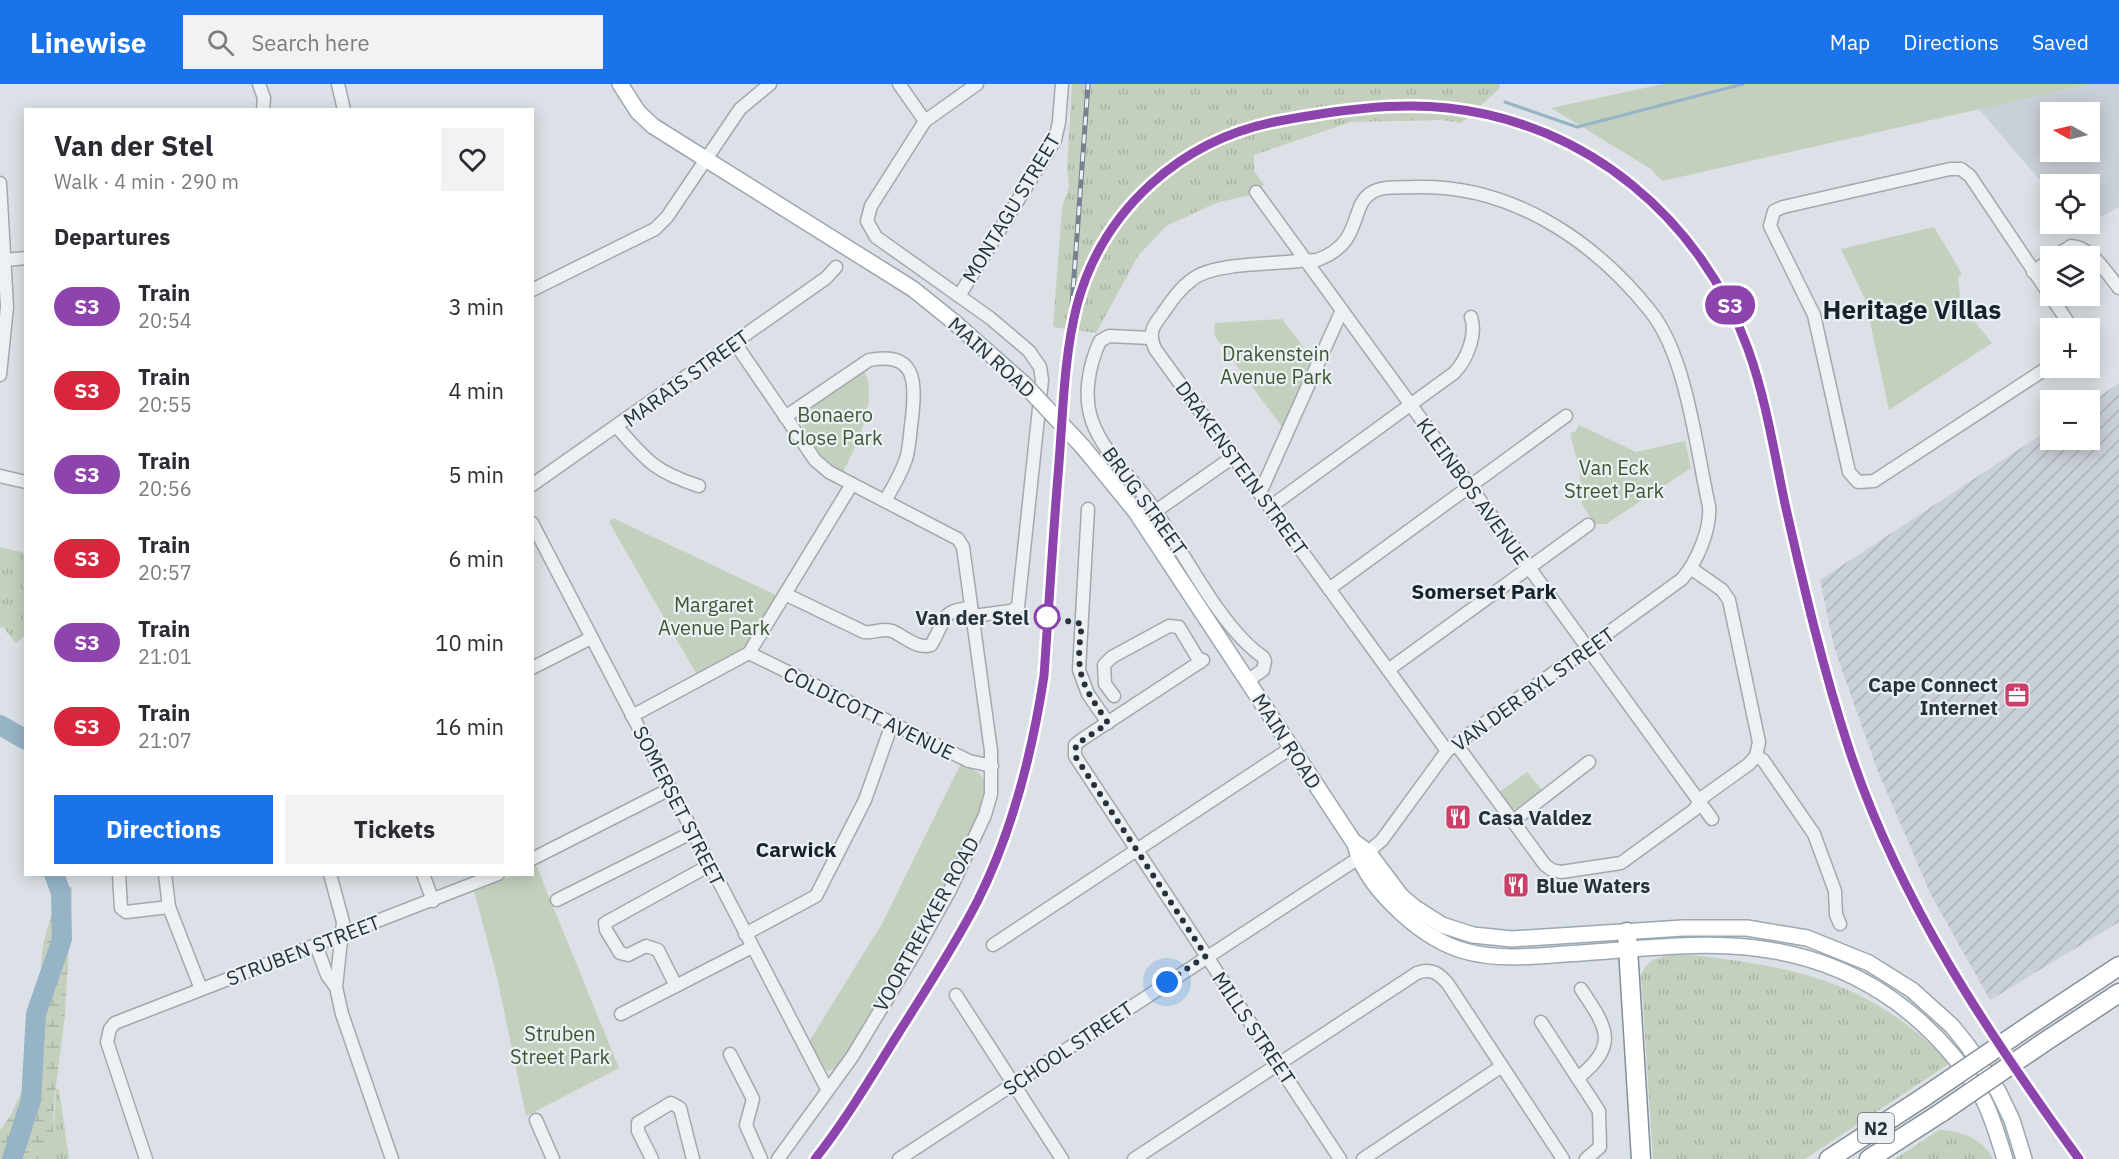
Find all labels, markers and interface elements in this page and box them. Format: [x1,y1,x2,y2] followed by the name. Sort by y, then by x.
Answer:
[183,15,603,69] search box
[30,24,147,61] text: Linewise
[204,26,237,59] icon: search
[252,28,370,57] text: Search here
[1830,28,1870,56] text: Map
[1903,28,1999,56] text: Directions
[2032,28,2089,56] text: Saved
[2040,102,2100,162] north arrow
[2040,102,2100,450] map controls
[54,127,213,164] text: Van der Stel
[441,128,504,191] button: heart
[956,128,1066,288] street label: MONTAGU STREET
[54,168,239,195] text: Walk · 4 min · 290 m
[2040,174,2100,234] button: locate
[54,222,170,251] text: Departures
[2040,246,2100,306] button: layers
[138,278,190,307] text: Train
[1703,286,1757,324] line badge: S3
[1717,291,1743,319] text: S3
[74,292,100,320] text: S3
[448,292,504,321] text: 3 min
[1823,292,2001,326] district label: Heritage Villas
[138,307,192,334] text: 20:54
[943,311,1041,403] street label: MAIN ROAD
[2040,318,2100,378] button: +
[618,323,754,433] street label: MARAIS STREET
[1220,340,1332,390] park label: Drakenstein Avenue Park
[138,362,190,391] text: Train
[1170,375,1314,561] street label: DRAKENSTEIN STREET
[74,376,100,404] text: S3
[448,376,504,405] text: 4 min
[2040,390,2100,450] button: −
[138,391,192,418] text: 20:55
[788,401,883,451] park label: Bonaero Close Park
[1411,412,1535,570] street label: KLEINBOS AVENUE
[1096,441,1194,561] street label: BRUG STREET
[138,446,190,475] text: Train
[1564,454,1664,504] park label: Van Eck Street Park
[74,460,100,488] text: S3
[448,460,504,489] text: 5 min
[138,475,192,502] text: 20:56
[138,530,190,559] text: Train
[74,544,100,572] text: S3
[448,544,504,573] text: 6 min
[138,559,192,586] text: 20:57
[1411,577,1558,605] district label: Somerset Park
[658,591,770,641] park label: Margaret Avenue Park
[915,604,1029,631] place label: Van der Stel
[1034,604,1060,630] marker: Van der Stel
[138,614,190,643] text: Train
[1446,621,1620,757] street label: VAN DER BYL STREET
[74,628,100,656] text: S3
[435,628,504,657] text: 10 min
[138,643,192,670] text: 21:01
[779,660,959,766] street label: COLDICOTT AVENUE
[1868,671,1998,721] place label: Cape Connect Internet
[2002,680,2032,710] office icon: Cape Connect Internet
[1246,688,1328,794] street label: MAIN ROAD
[138,698,190,727] text: Train
[74,712,100,740] text: S3
[435,712,504,741] text: 16 min
[627,721,731,891] street label: SOMERSET STREET
[138,727,192,754] text: 21:07
[54,795,273,864] button: Directions
[285,795,504,864] button: Tickets
[1443,802,1473,832] restaurant icon: Casa Valdez
[1478,804,1592,831] place label: Casa Valdez
[867,832,985,1016] street label: VOORTREKKER ROAD
[756,835,837,863] district label: Carwick
[1501,870,1531,900] restaurant icon: Blue Waters
[1536,872,1650,899] place label: Blue Waters
[222,908,384,992] street label: STRUBEN STREET
[1206,966,1302,1090] street label: MILLS STREET
[1152,967,1182,997] your location
[998,994,1138,1102] street label: SCHOOL STREET
[510,1020,610,1070] park label: Struben Street Park
[1858,1113,1894,1143] road number: N2

